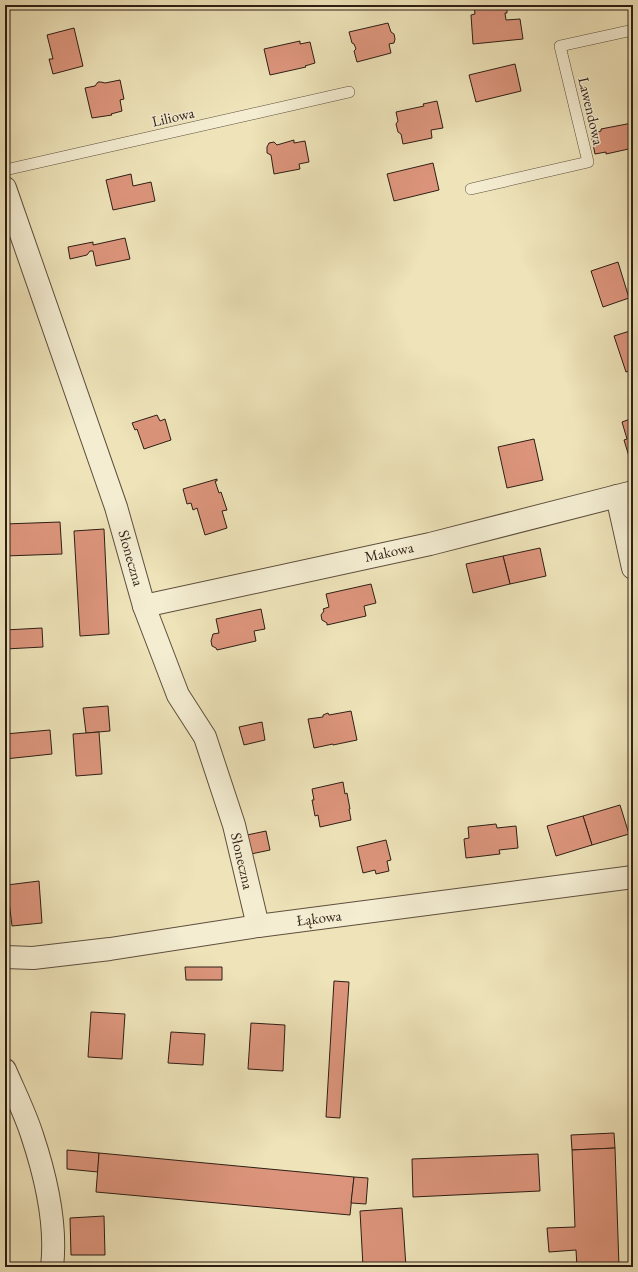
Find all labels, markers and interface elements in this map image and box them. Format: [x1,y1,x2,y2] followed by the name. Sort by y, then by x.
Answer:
[574,75,608,147] street label: Lawendowa
[150,102,196,131] street label: Liliowa
[114,528,149,588] street label: Słoneczna
[363,537,415,566] street label: Makowa
[227,831,258,891] street label: Słoneczna
[295,905,342,930] street label: Łąkowa

